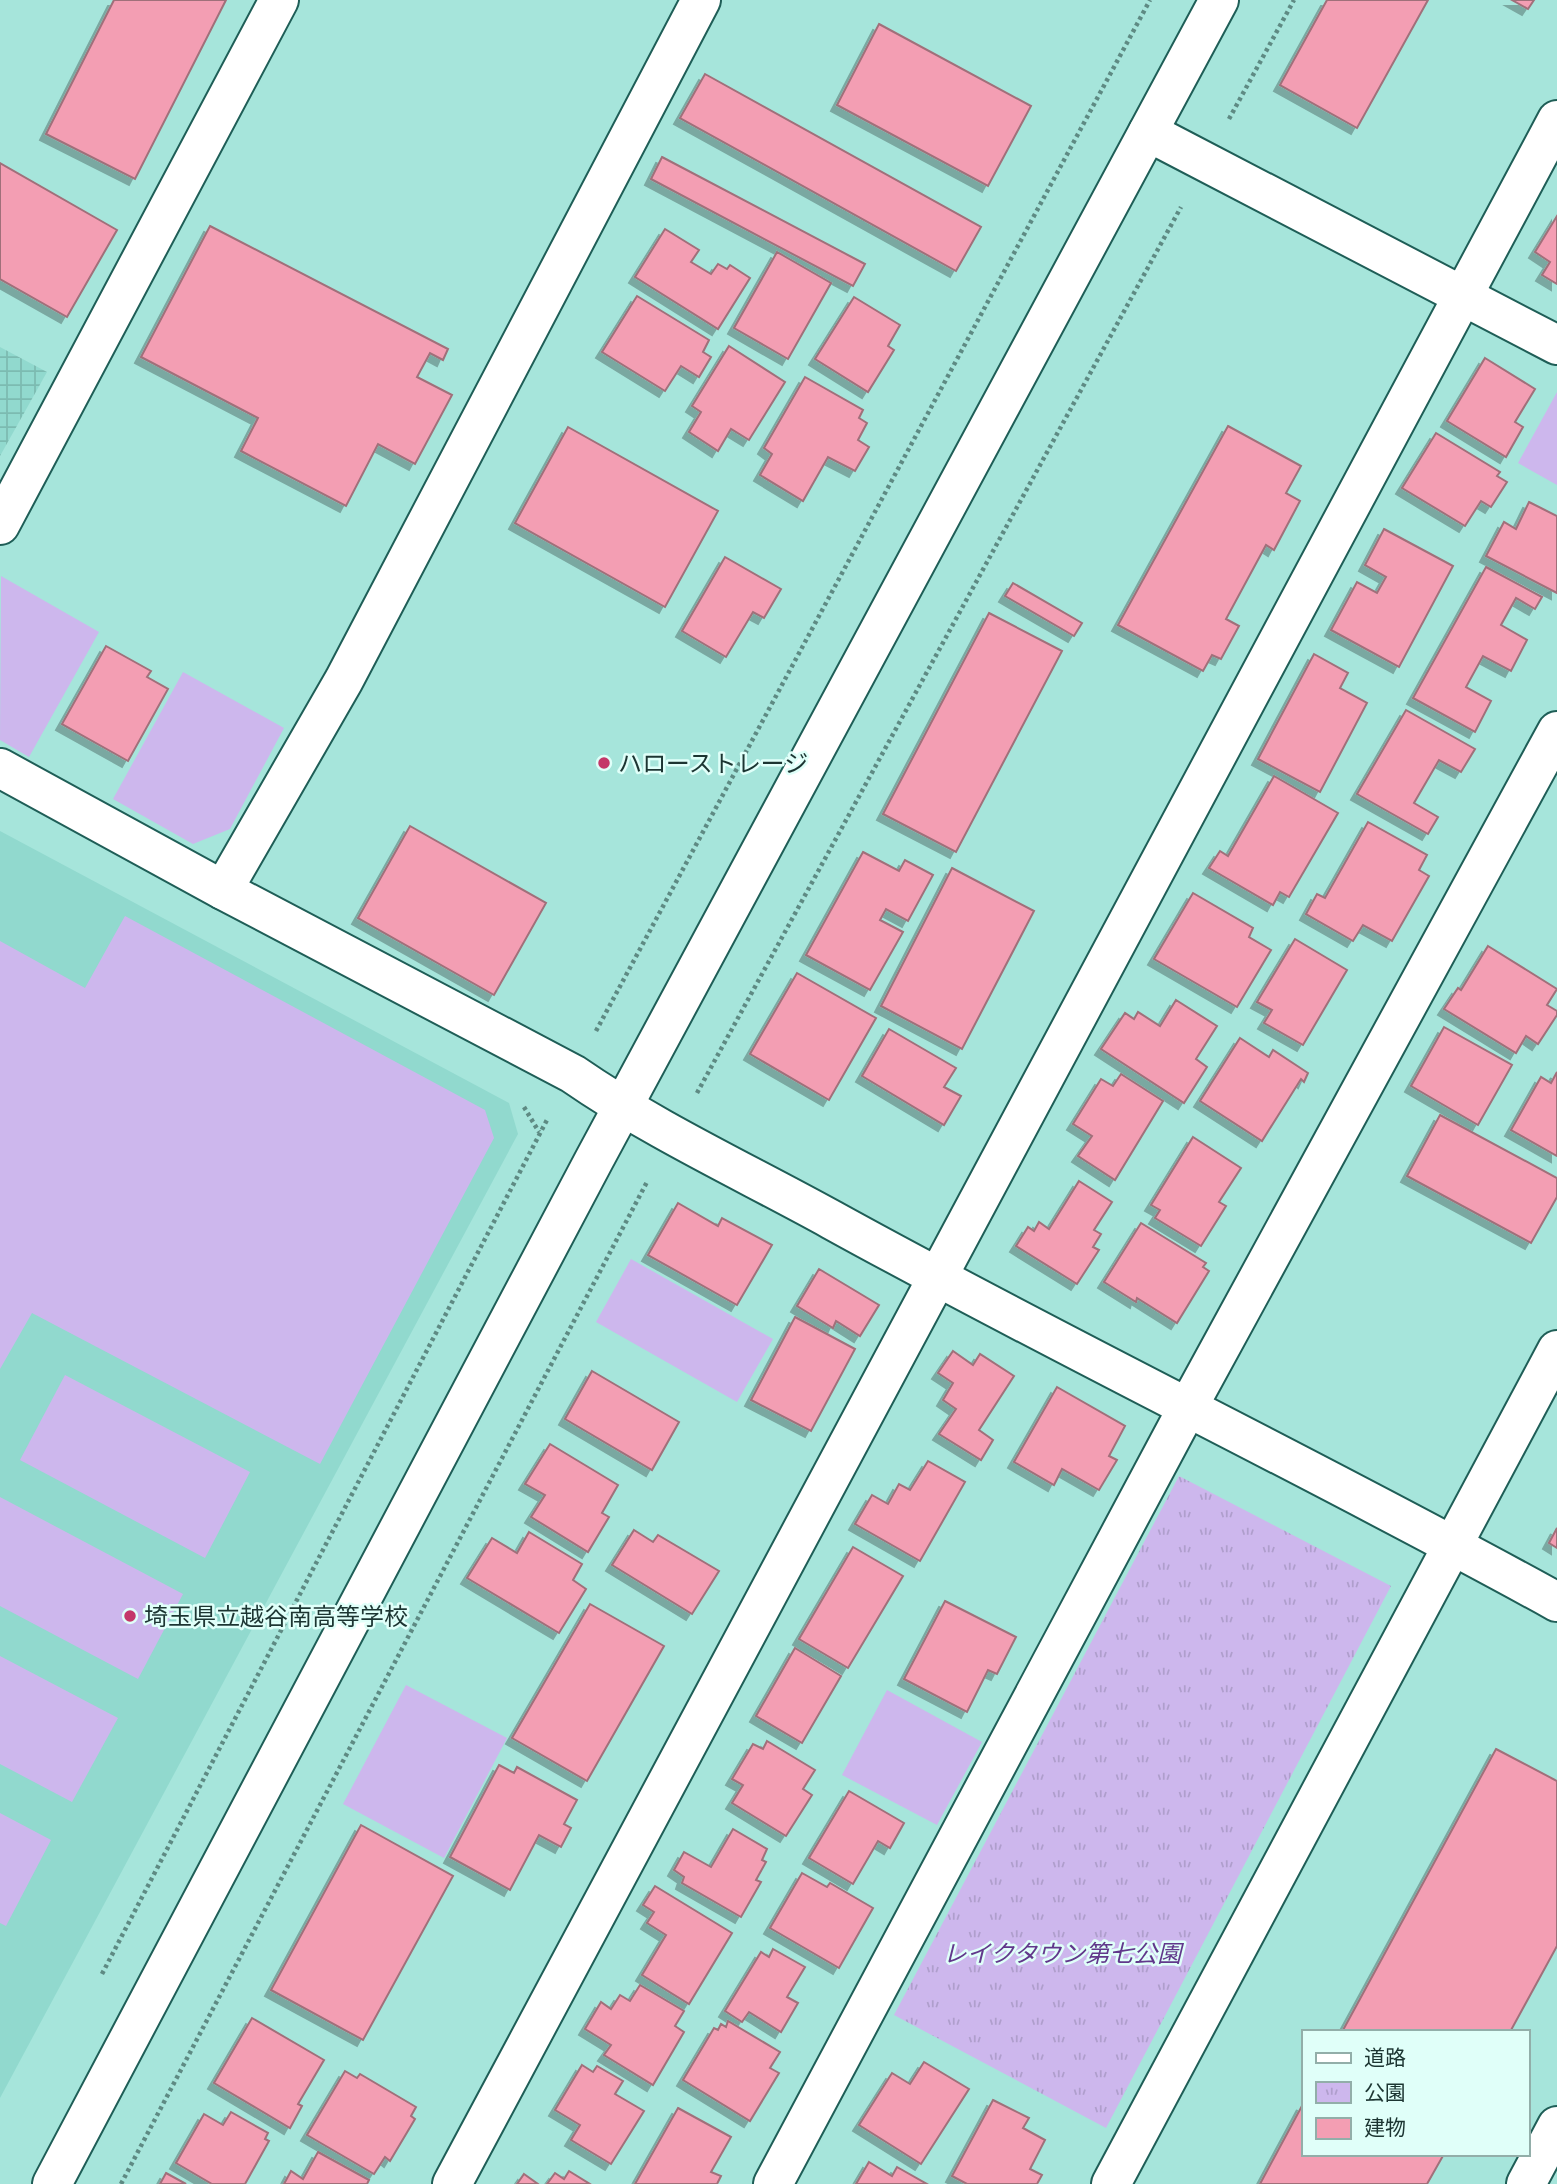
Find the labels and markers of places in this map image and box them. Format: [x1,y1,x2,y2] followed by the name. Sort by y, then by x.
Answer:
[618,747,808,780] place label: ハローストレージ
[596,755,612,771] marker: ハローストレージ
[144,1600,408,1633] place label: 埼玉県立越谷南高等学校
[122,1608,138,1624] marker: 埼玉県立越谷南高等学校

